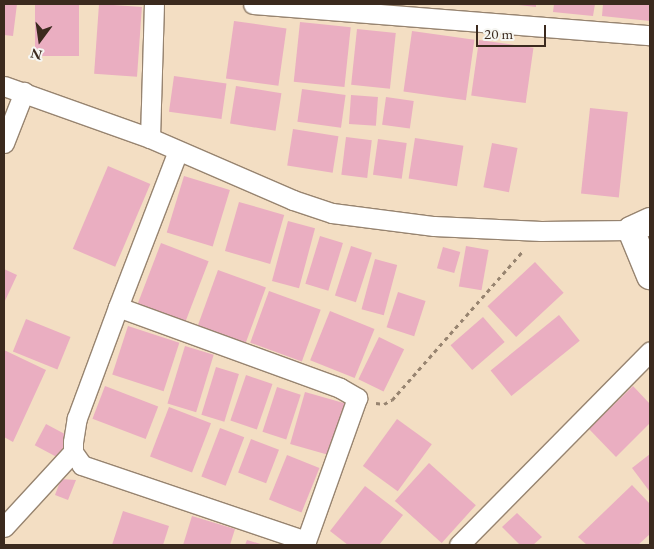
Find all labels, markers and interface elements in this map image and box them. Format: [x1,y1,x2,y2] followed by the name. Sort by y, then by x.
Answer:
[15,15,65,65] north arrow
[479,15,549,47] scale bar
[484,24,513,43] text: 20 m
[29,44,44,65] text: N

